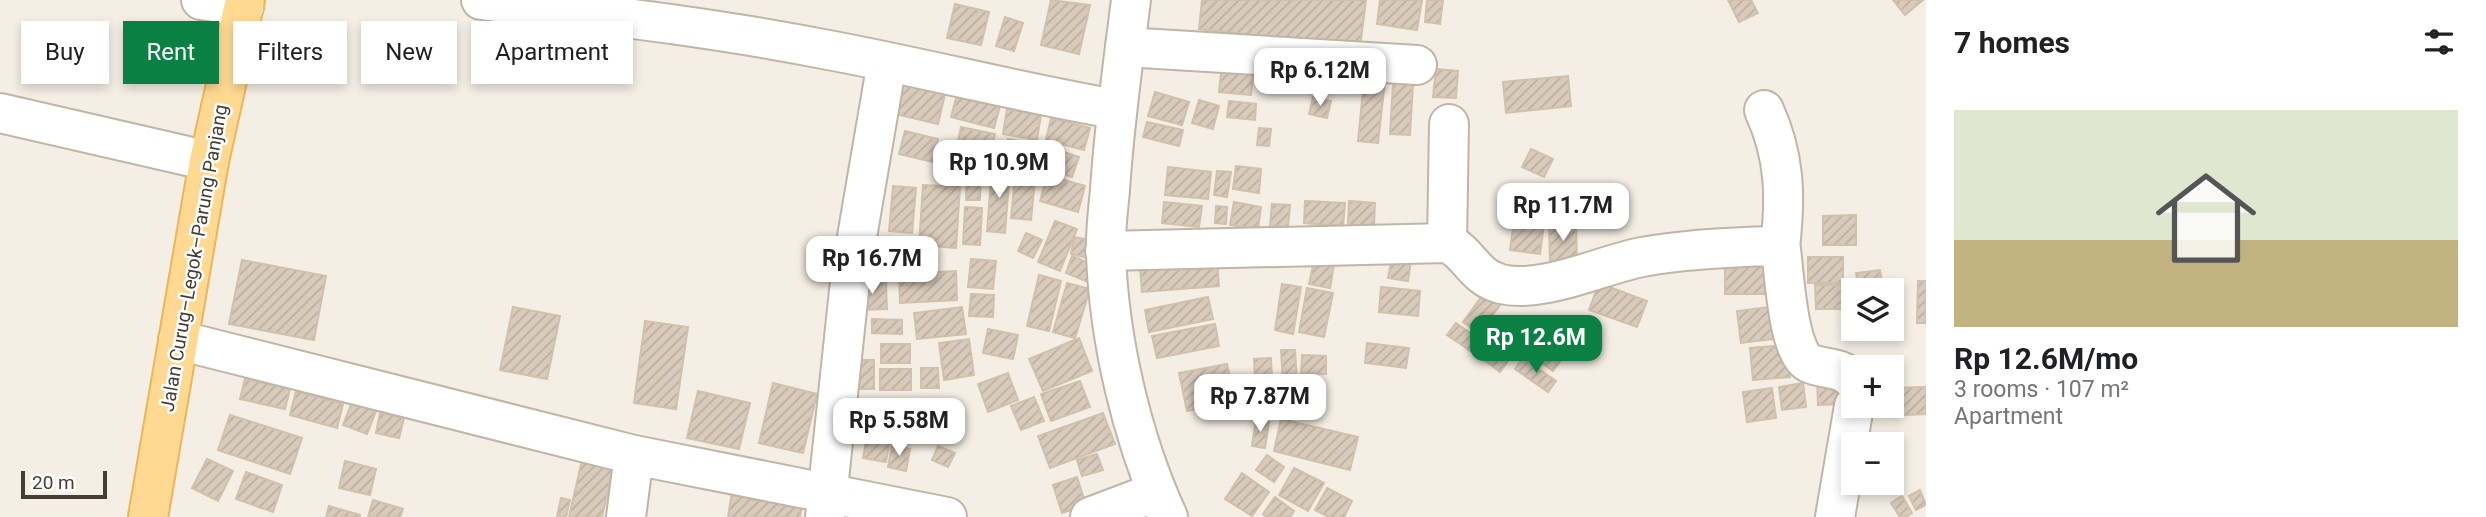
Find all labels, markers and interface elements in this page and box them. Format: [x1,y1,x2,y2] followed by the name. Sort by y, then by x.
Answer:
[21,21,109,84] chip: Buy
[123,21,219,84] chip: Rent
[233,21,347,84] chip: Filters
[361,21,457,84] chip: New
[471,21,633,84] chip: Apartment
[2420,23,2458,61] icon: filters
[1954,25,2070,60] text: 7 homes
[1248,48,1392,108] pin: Rp 6.12M
[1270,57,1370,84] text: Rp 6.12M
[156,103,232,413] street label: Jalan Curug–Legok–Parung Panjang
[927,140,1071,200] pin: Rp 10.9M
[949,149,1049,176] text: Rp 10.9M
[2143,155,2269,281] icon: home
[1491,184,1635,243] pin: Rp 11.7M
[1513,192,1613,219] text: Rp 11.7M
[800,236,944,296] pin: Rp 16.7M
[822,245,922,272] text: Rp 16.7M
[1841,278,1904,495] map controls
[1841,278,1904,341] button: layers
[1464,316,1608,375] pin: Rp 12.6M
[1486,324,1586,351] text: Rp 12.6M
[1954,341,2138,376] text: Rp 12.6M/mo
[1841,355,1904,418] button: +
[1188,374,1332,434] pin: Rp 7.87M
[1954,376,2129,403] text: 3 rooms · 107 m²
[1210,383,1310,410] text: Rp 7.87M
[827,398,971,458] pin: Rp 5.58M
[1954,403,2063,430] text: Apartment
[849,407,949,434] text: Rp 5.58M
[1841,432,1904,495] button: −
[21,468,107,500] scale bar
[32,471,75,494] text: 20 m

